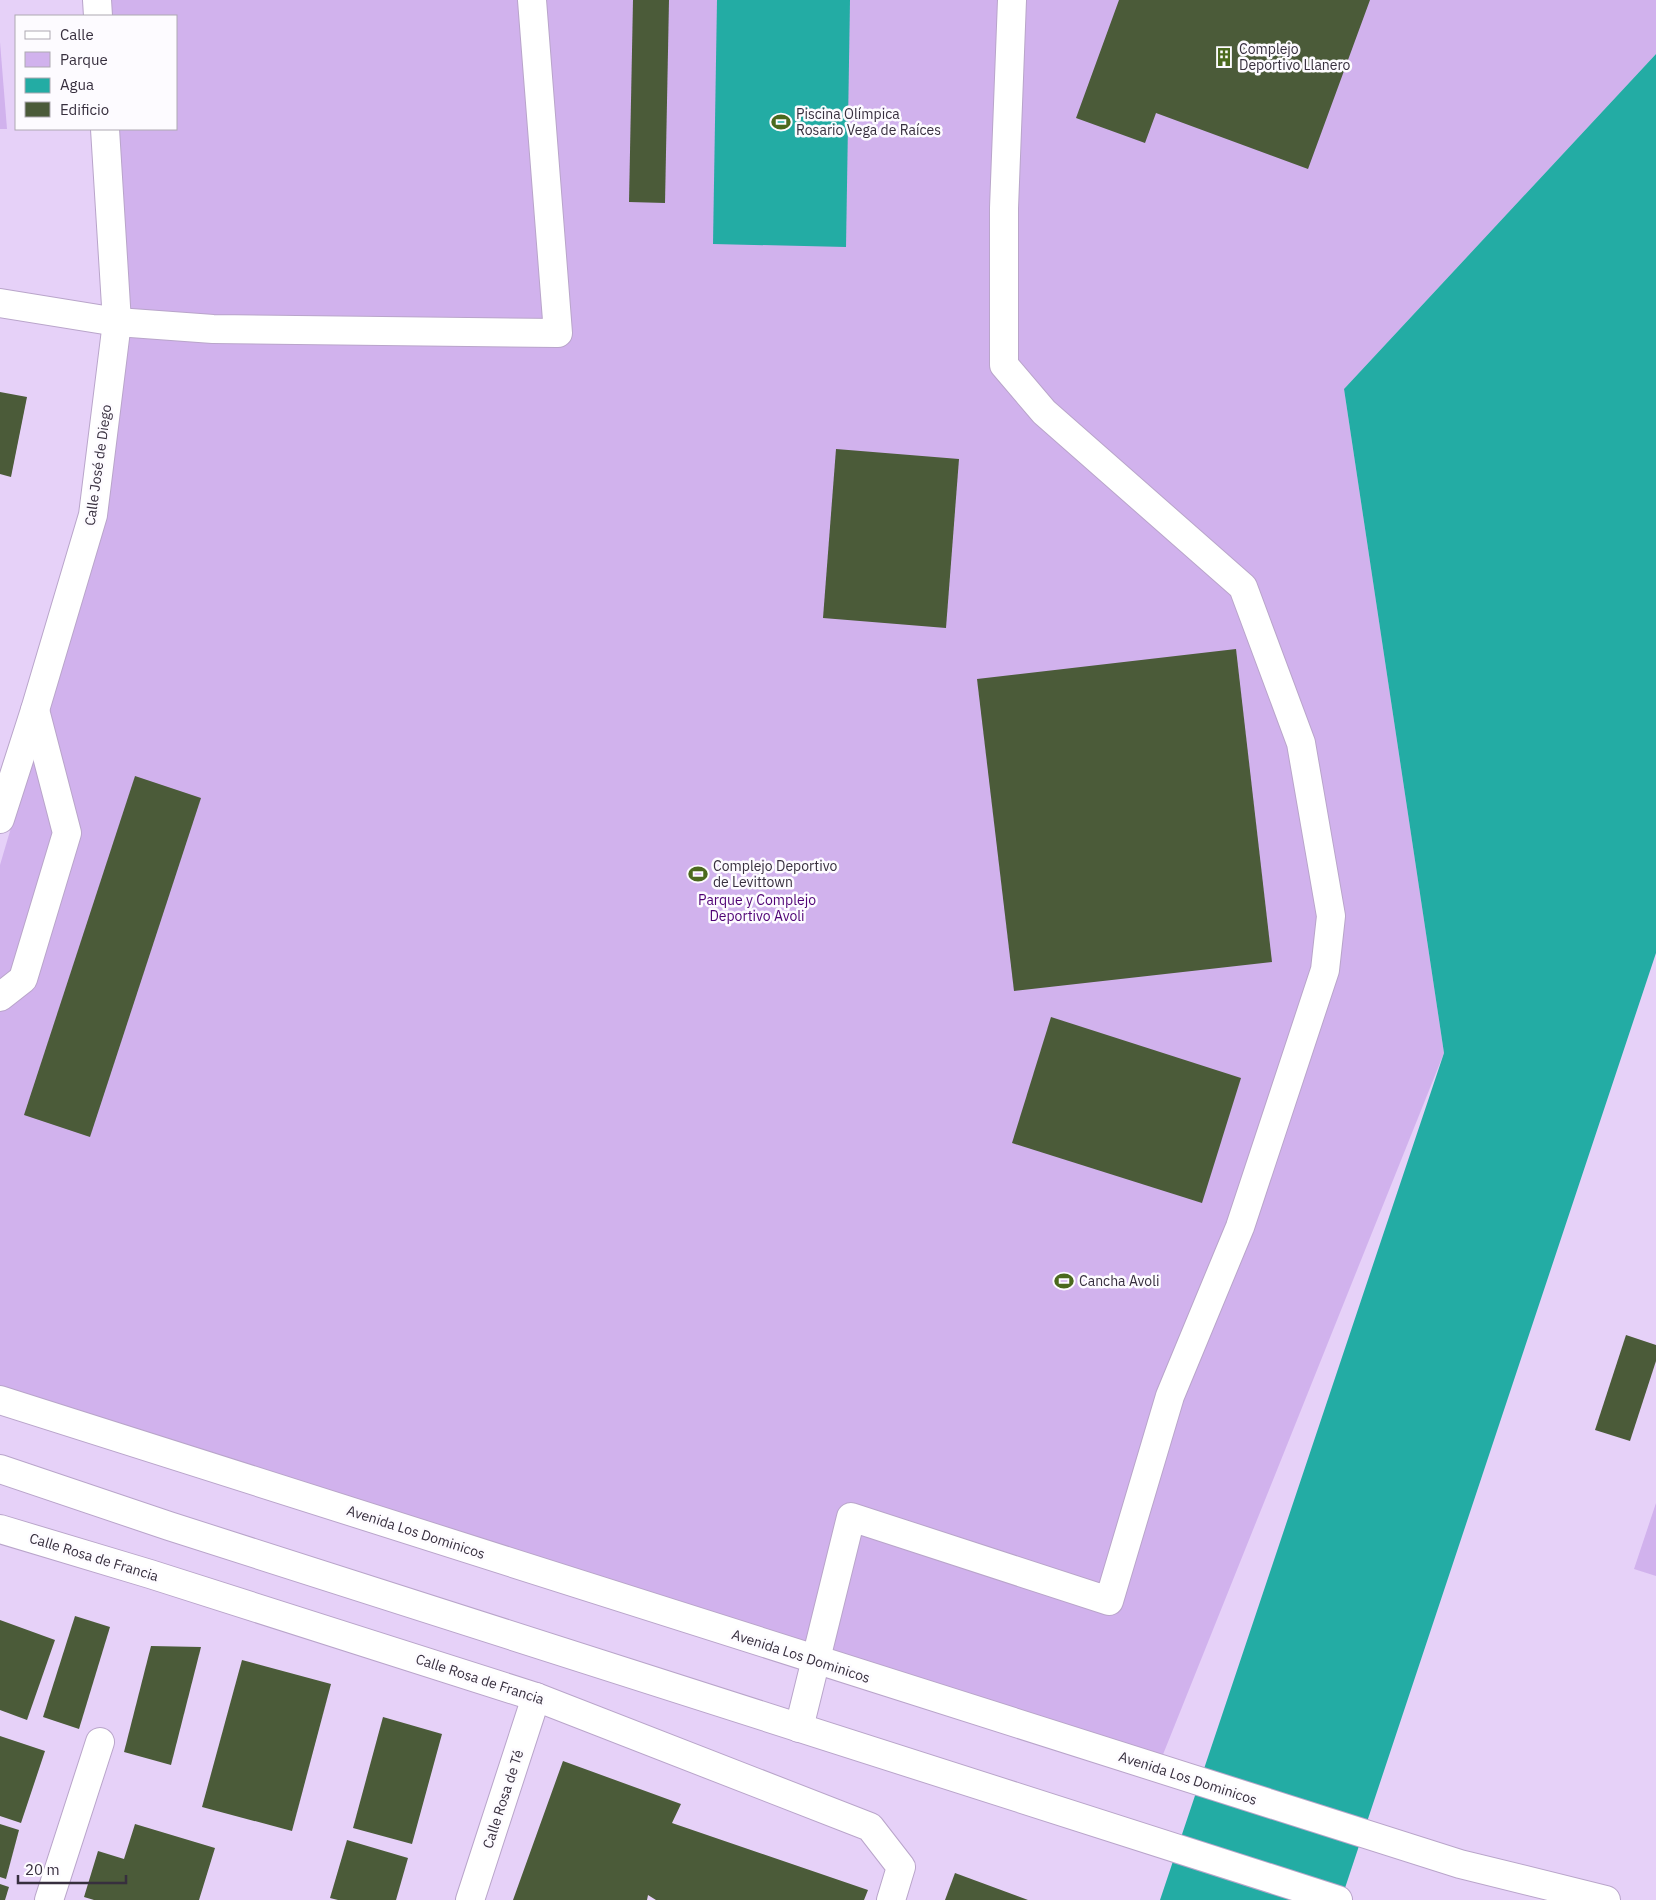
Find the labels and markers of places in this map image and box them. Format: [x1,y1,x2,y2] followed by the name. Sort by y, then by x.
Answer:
[1239,40,1351,74] place label: Complejo Deportivo Llanero
[1213,46,1235,68] building icon: Complejo Deportivo Llanero
[796,105,941,139] place label: Piscina Olímpica Rosario Vega de Raíces
[770,111,792,133] sports icon: Piscina Olímpica Rosario Vega de Raíces
[713,857,837,891] place label: Complejo Deportivo de Levittown
[687,863,709,885] sports icon: Complejo Deportivo de Levittown
[1053,1270,1075,1292] sports icon: Cancha Avoli
[1079,1272,1160,1290] place label: Cancha Avoli

